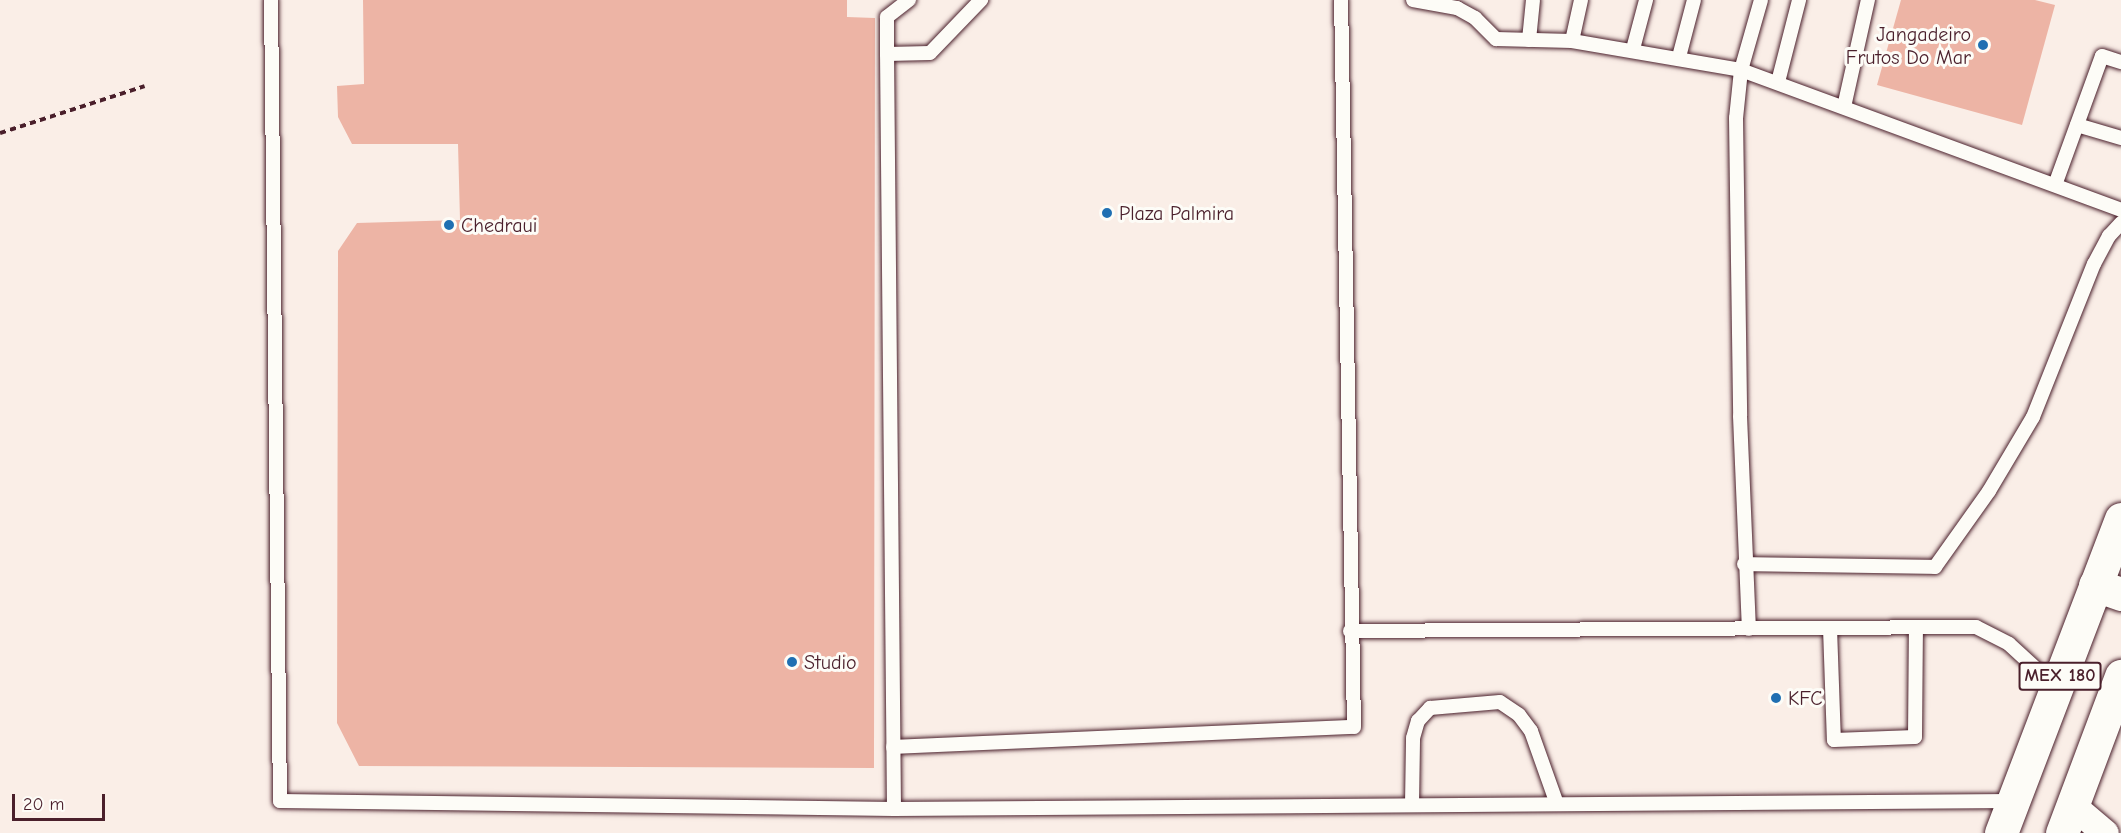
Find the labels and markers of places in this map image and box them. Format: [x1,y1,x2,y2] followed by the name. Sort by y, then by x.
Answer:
[1846,22,1971,69] place label: Jangadeiro Frutos Do Mar
[1976,38,1990,52] marker: Jangadeiro Frutos Do Mar
[1119,201,1234,225] place label: Plaza Palmira
[1100,206,1114,220] marker: Plaza Palmira
[461,213,537,237] place label: Chedraui
[442,218,456,232] marker: Chedraui
[804,650,857,674] place label: Studio
[785,655,799,669] marker: Studio
[1788,686,1823,710] place label: KFC
[1769,691,1783,705] marker: KFC

